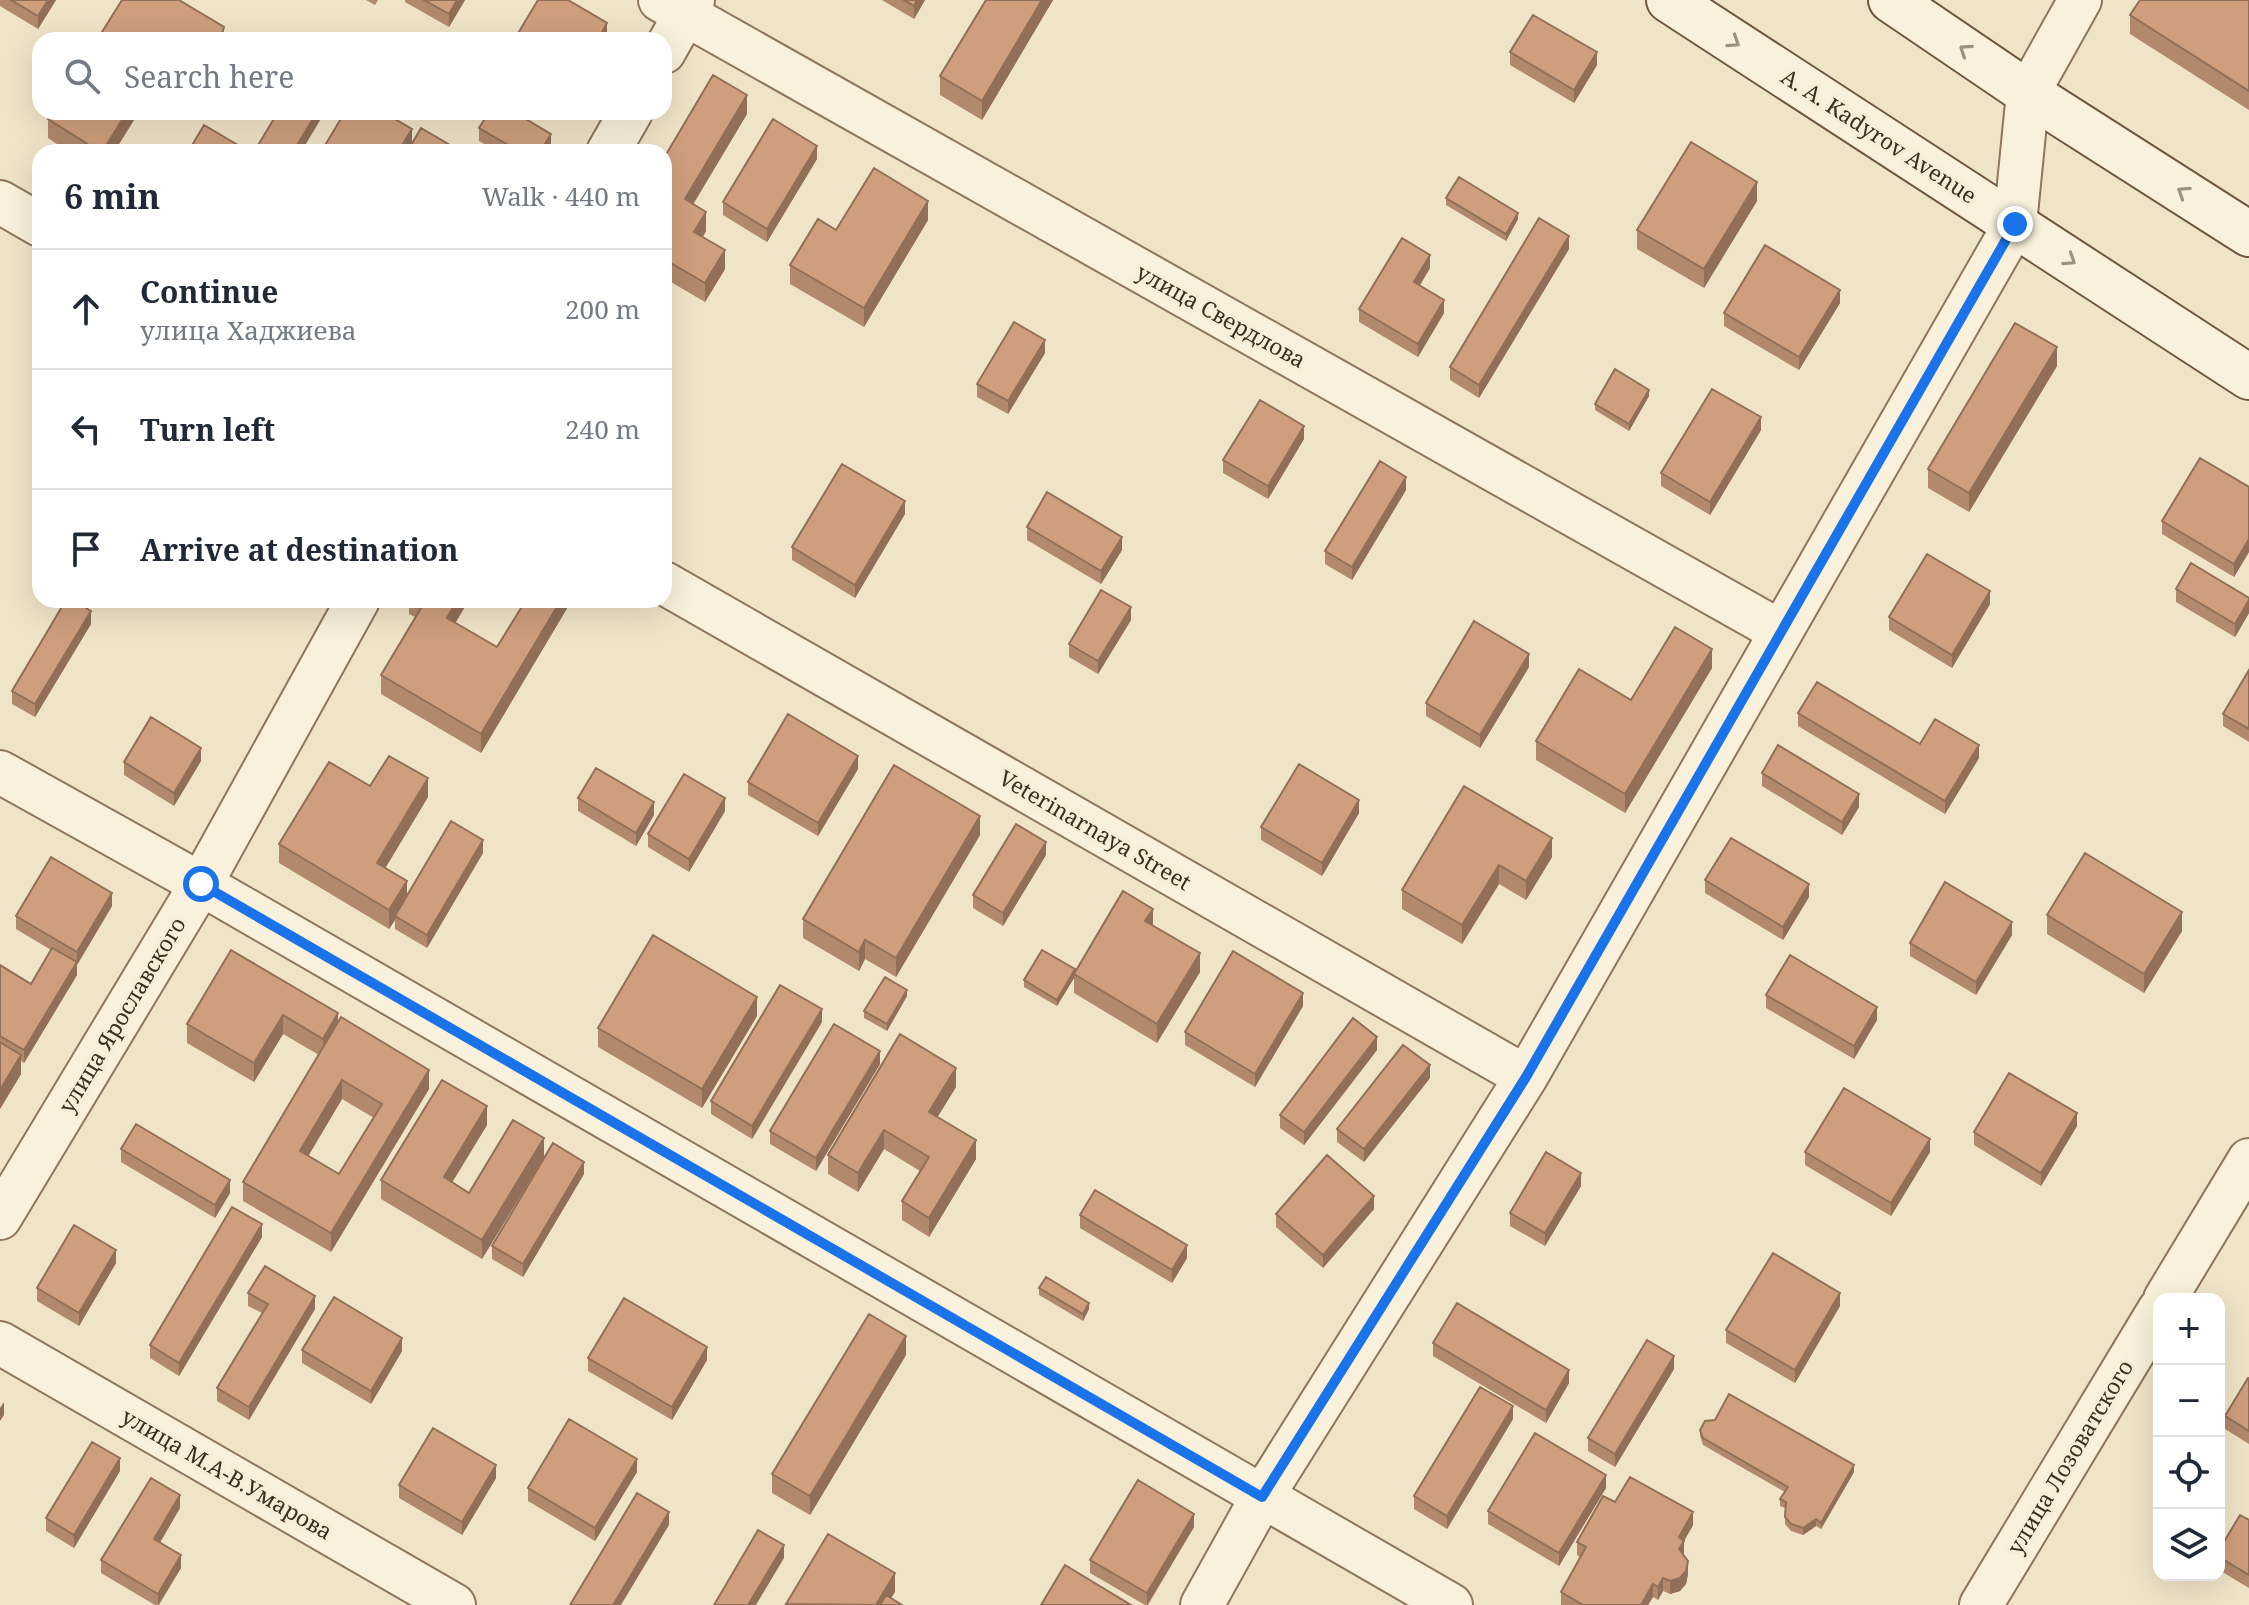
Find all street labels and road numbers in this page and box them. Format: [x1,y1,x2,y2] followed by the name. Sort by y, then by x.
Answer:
[1776,61,1983,210] street label: A. A. Kadyrov Avenue
[1131,256,1312,374] street label: улица Свердлова
[994,762,1197,897] street label: Veterinarnaya Street
[51,911,192,1118] street label: улица Ярославского
[1999,1354,2139,1559] street label: улица Лозоватского
[117,1400,338,1546] street label: улица М.А-В.Умарова

